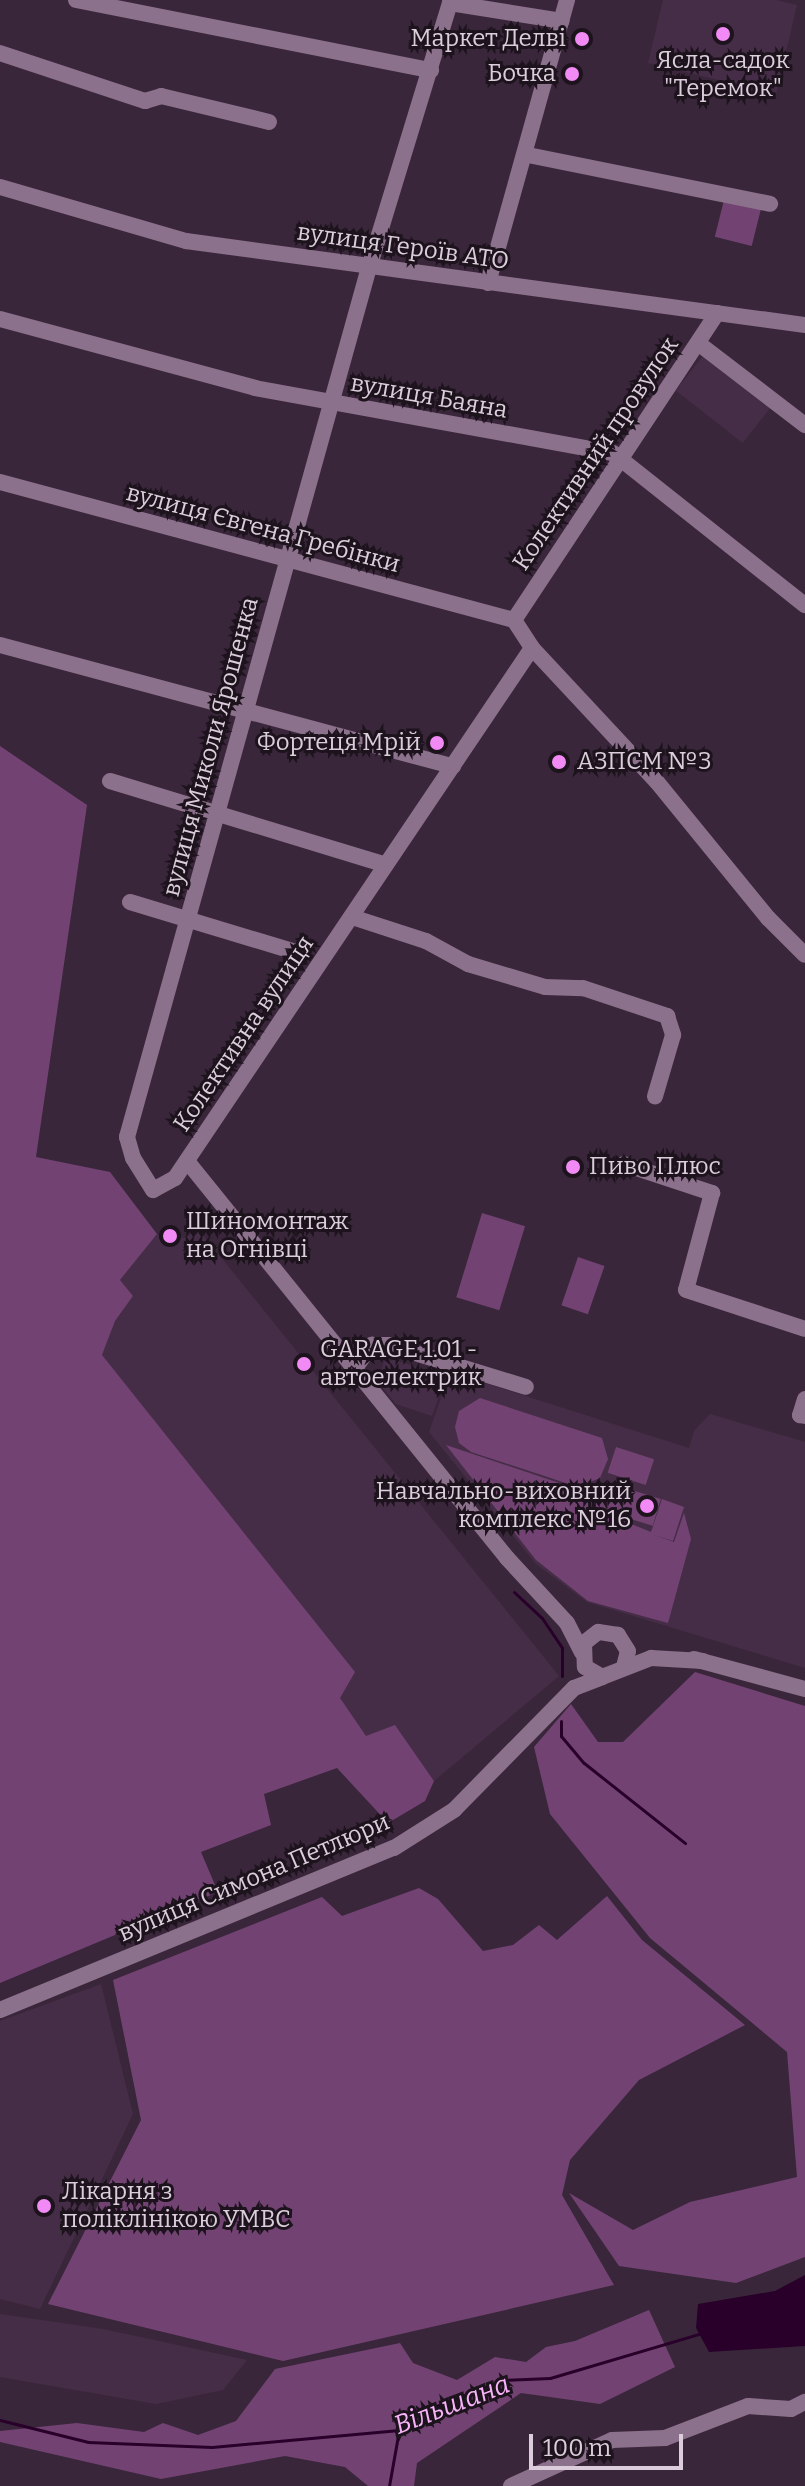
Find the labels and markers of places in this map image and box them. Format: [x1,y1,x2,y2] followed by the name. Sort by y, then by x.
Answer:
[411,25,566,53] place label: Маркет Делві
[714,25,732,43] marker: Ясла-садок "Теремок"
[573,30,591,48] marker: Маркет Делві
[656,47,790,103] place label: Ясла-садок "Теремок"
[488,60,556,88] place label: Бочка
[563,65,581,83] marker: Бочка
[257,729,421,757] place label: Фортеця Мрій
[428,734,446,752] marker: Фортеця Мрій
[577,748,712,776] place label: АЗПСМ №3
[548,751,570,773] marker: АЗПСМ №3
[589,1153,721,1181] place label: Пиво Плюс
[564,1158,582,1176] marker: Пиво Плюс
[186,1208,349,1264] place label: Шиномонтаж на Огнівці
[161,1227,179,1245] marker: Шиномонтаж на Огнівці
[320,1336,482,1392] place label: GARAGE 1.01 - автоелектрик
[295,1355,313,1373] marker: GARAGE 1.01 - автоелектрик
[376,1478,631,1534] place label: Навчально-виховний комплекс №16
[638,1497,656,1515] marker: Навчально-виховний комплекс №16
[62,2178,290,2234] place label: Лікарня з поліклінікою УМВС
[33,2195,55,2217] marker: Лікарня з поліклінікою УМВС

